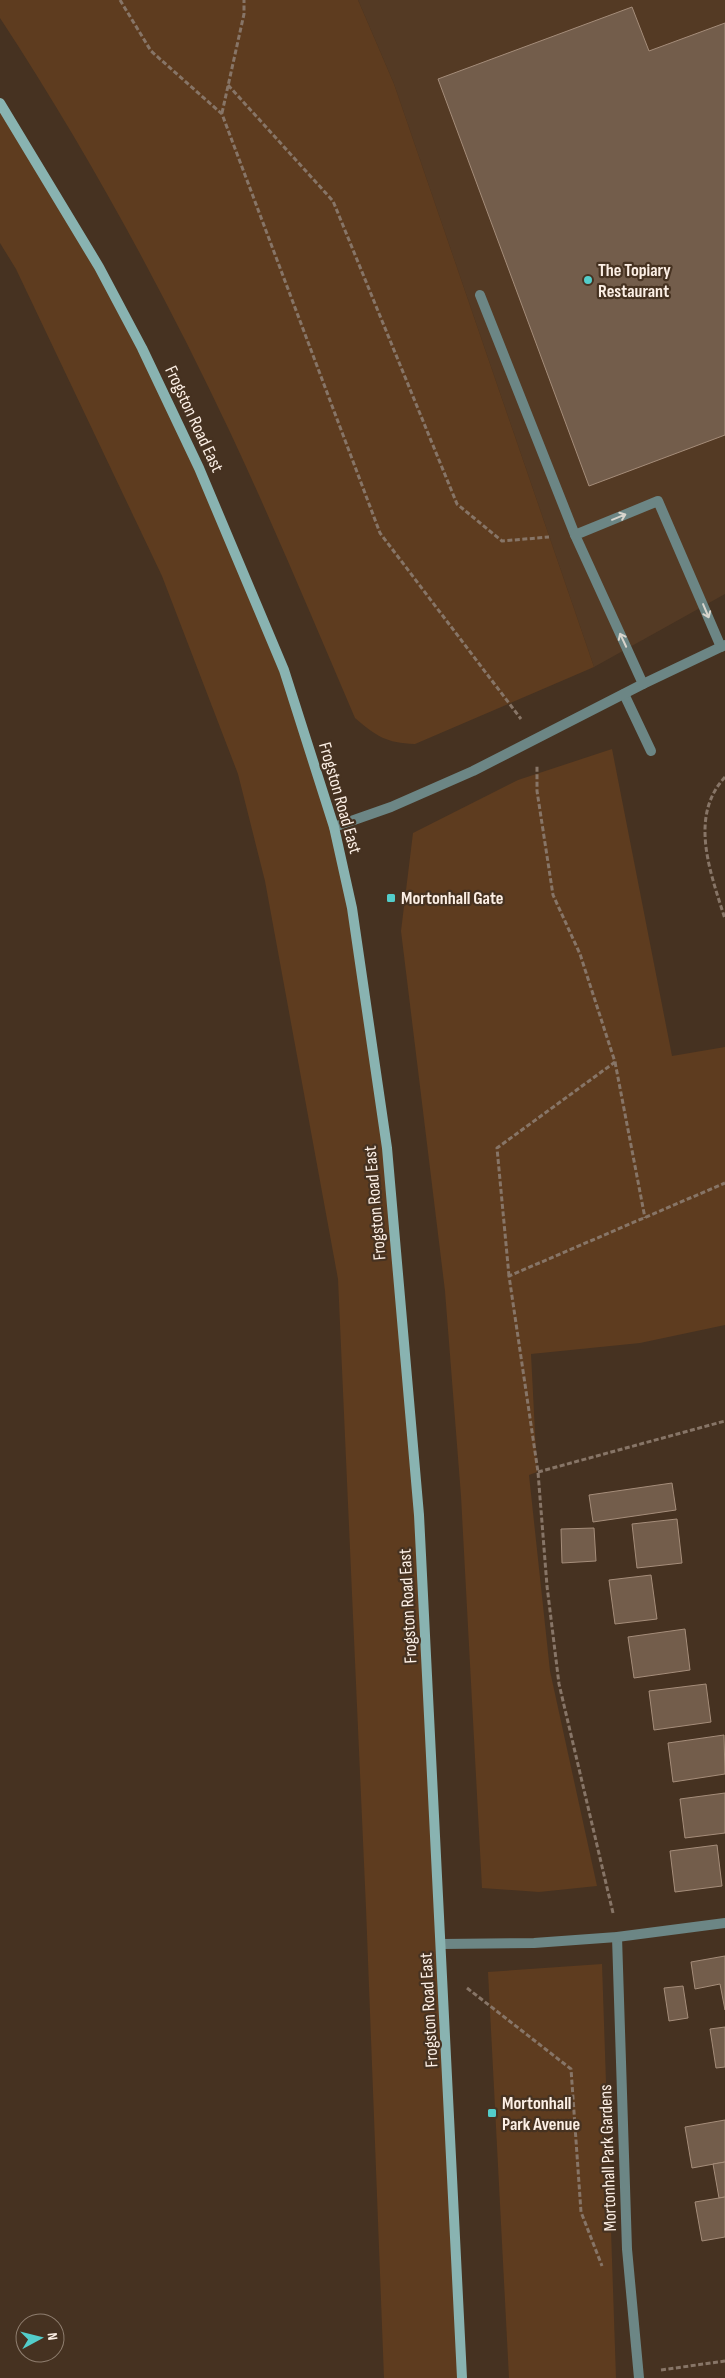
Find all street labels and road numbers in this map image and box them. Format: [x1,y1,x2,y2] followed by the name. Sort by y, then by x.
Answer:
[160,362,228,476] street label: Frogston Road East
[314,740,366,857] street label: Frogston Road East
[359,1144,390,1261] street label: Frogston Road East
[394,1548,421,1664] street label: Frogston Road East
[415,1952,442,2068] street label: Frogston Road East
[595,2084,621,2232] street label: Mortonhall Park Gardens

